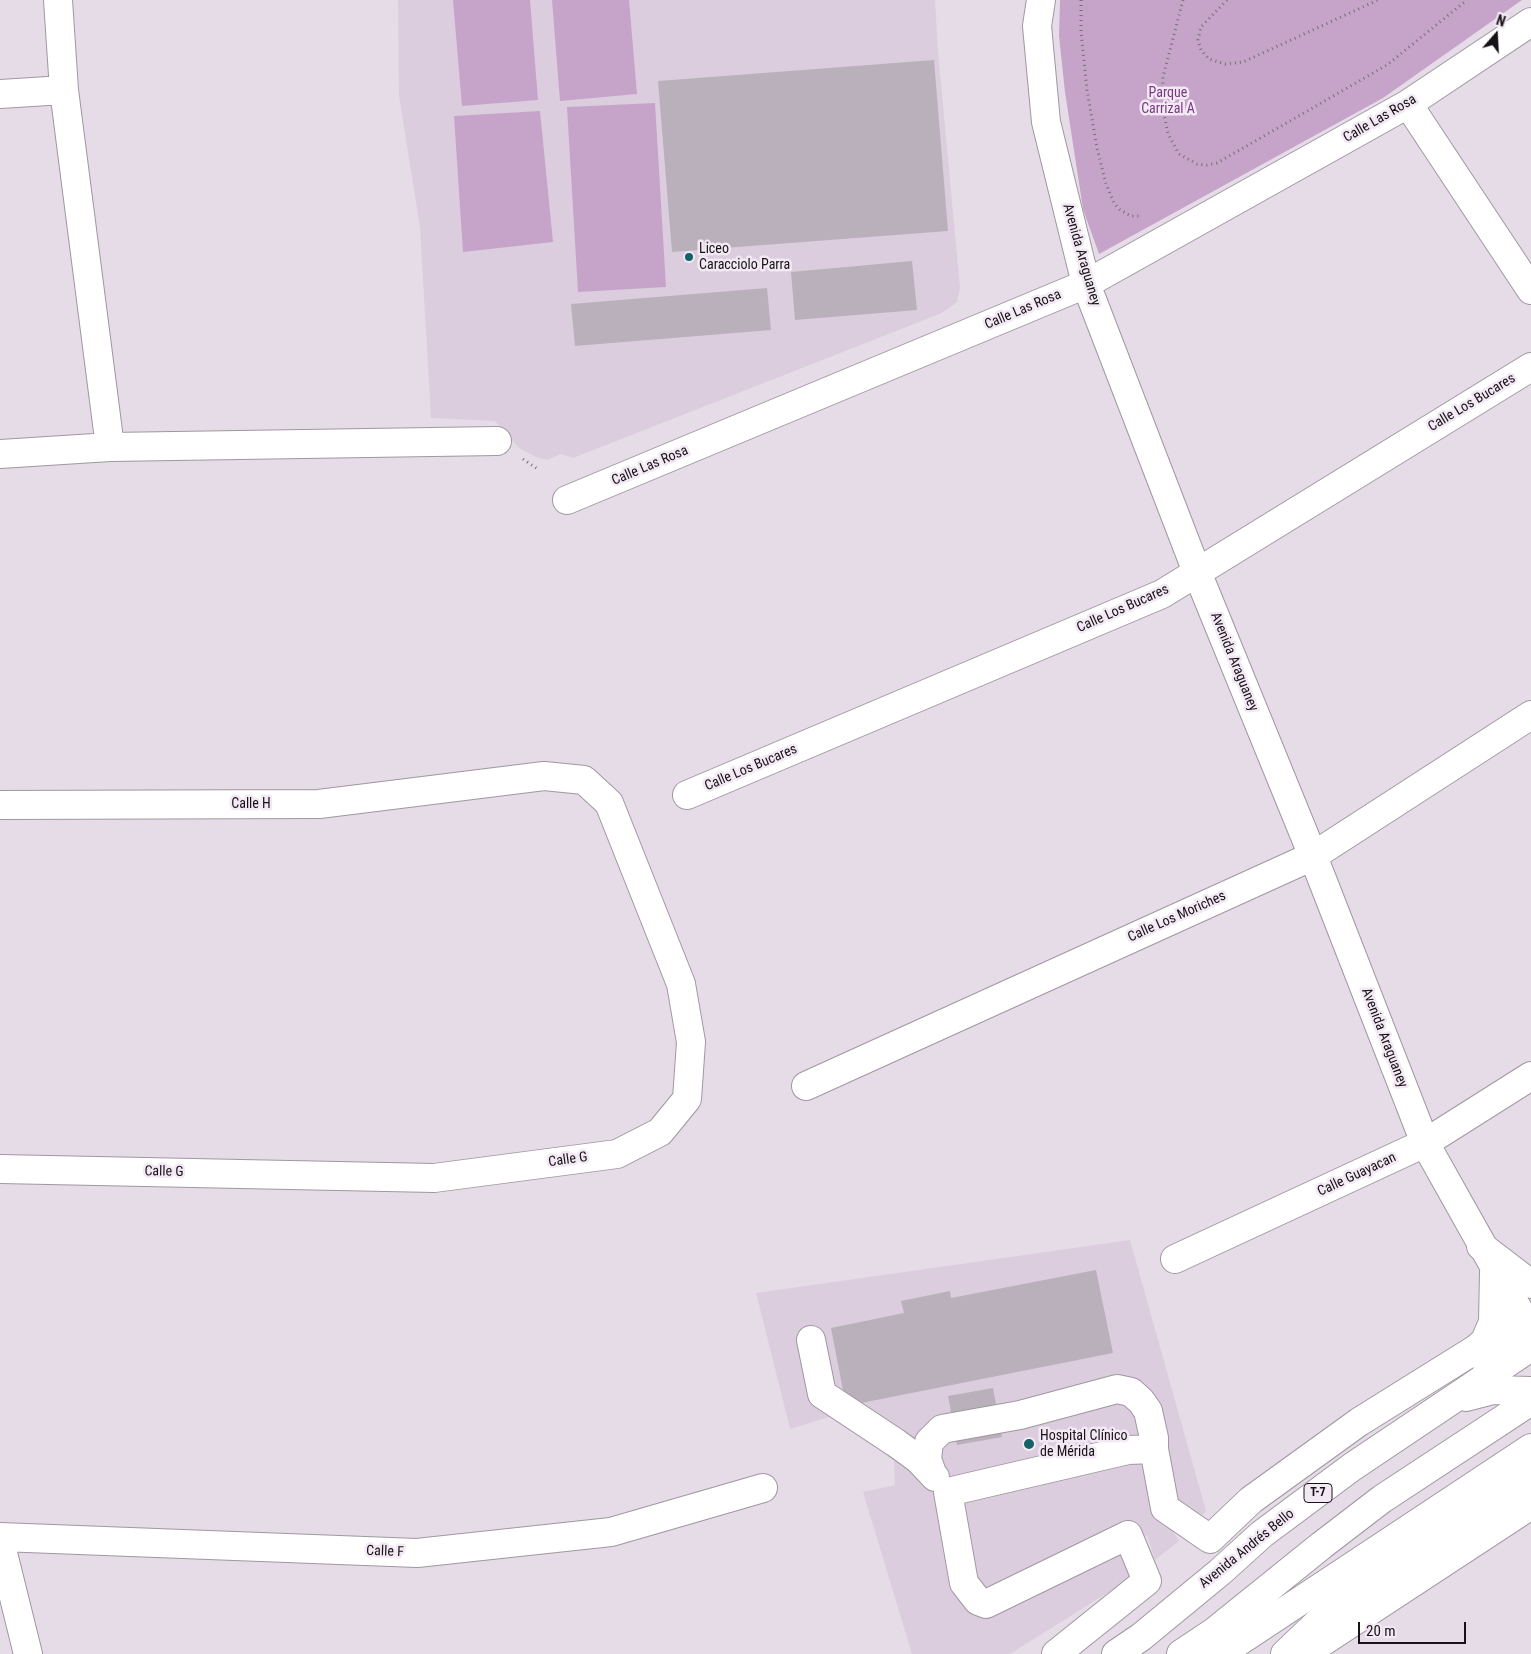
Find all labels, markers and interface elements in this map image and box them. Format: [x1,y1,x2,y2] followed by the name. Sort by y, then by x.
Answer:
[1471,10,1521,60] north arrow
[1494,12,1508,30] text: N
[1141,85,1195,118] park label: Parque Carrizal A
[1341,91,1419,147] street label: Calle Las Rosa
[1058,202,1104,308] street label: Avenida Araguaney
[699,241,790,274] place label: Liceo Caracciolo Parra
[683,251,695,263] marker: Liceo Caracciolo Parra
[982,286,1064,334] street label: Calle Las Rosa
[1425,370,1519,436] street label: Calle Los Bucares
[609,442,691,490] street label: Calle Las Rosa
[1074,581,1172,637] street label: Calle Los Bucares
[1206,610,1262,714] street label: Avenida Araguaney
[702,741,800,795] street label: Calle Los Bucares
[231,796,271,812] street label: Calle H
[1125,888,1229,946] street label: Calle Los Moriches
[1357,986,1411,1090] street label: Avenida Araguaney
[547,1149,589,1171] street label: Calle G
[1315,1149,1399,1201] street label: Calle Guayacan
[144,1163,184,1181] street label: Calle G
[1040,1428,1127,1460] place label: Hospital Clínico de Mérida
[1022,1437,1036,1451] marker: Hospital Clínico de Mérida
[1304,1484,1332,1502] road number: T-7
[1196,1506,1298,1592] street label: Avenida Andrés Bello
[366,1543,404,1561] street label: Calle F
[1361,1612,1468,1644] scale bar
[1366,1622,1396,1640] text: 20 m

